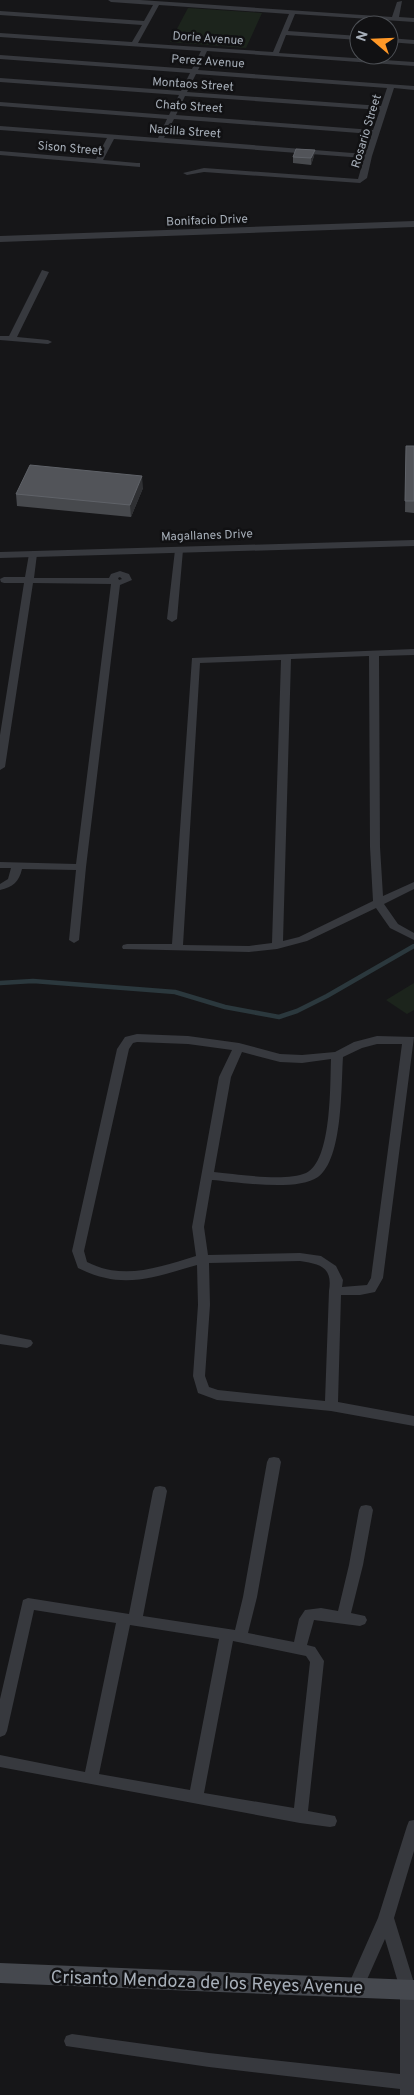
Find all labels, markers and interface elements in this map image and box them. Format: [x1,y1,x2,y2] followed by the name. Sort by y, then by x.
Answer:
[349,15,399,65] north arrow
[172,29,244,49] street label: Dorie Avenue
[353,29,373,44] text: N
[171,51,245,73] street label: Perez Avenue
[152,74,234,96] street label: Montaos Street
[348,92,386,170] street label: Rosario Street
[155,97,223,117] street label: Chato Street
[148,122,221,142] street label: Nacilla Street
[37,138,103,160] street label: Sison Street
[166,212,248,230] street label: Bonifacio Drive
[161,526,253,546] street label: Magallanes Drive
[50,1967,364,2000] street label: Crisanto Mendoza de los Reyes Avenue

